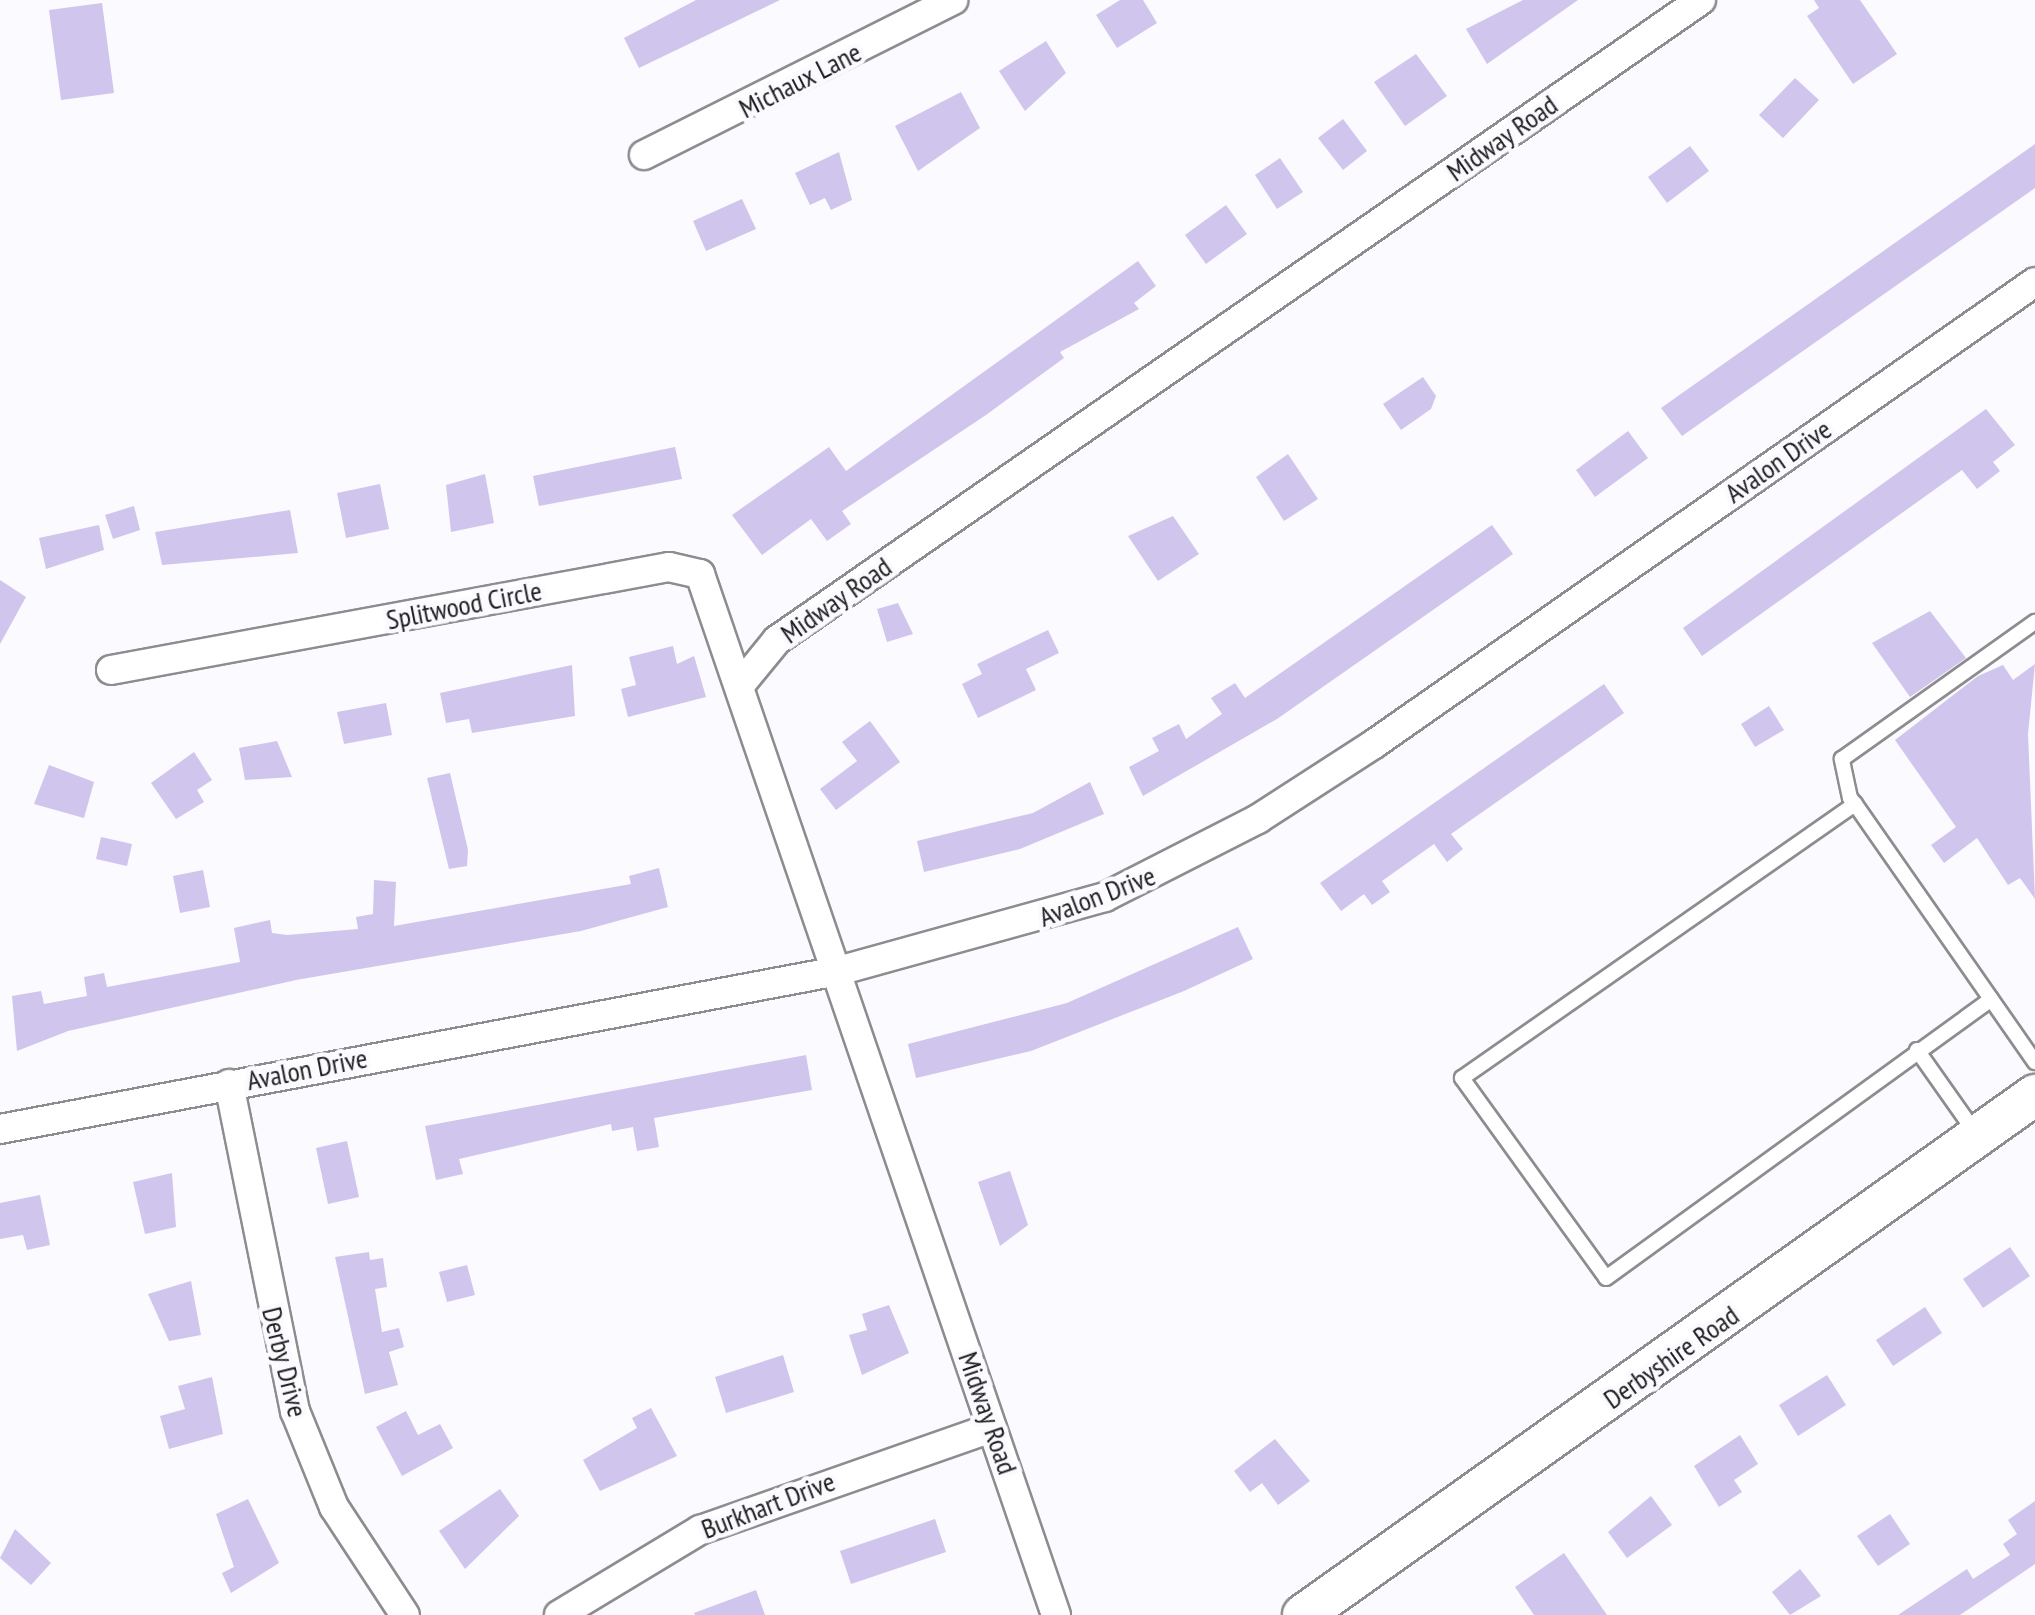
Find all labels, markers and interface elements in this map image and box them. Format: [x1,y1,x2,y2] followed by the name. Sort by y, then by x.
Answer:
[733,35,867,125] street label: Michaux Lane
[1440,88,1564,188] street label: Midway Road
[1718,412,1838,510] street label: Avalon Drive
[774,550,898,650] street label: Midway Road
[383,573,545,637] street label: Splitwood Circle
[1034,858,1160,934] street label: Avalon Drive
[244,1041,370,1097] street label: Avalon Drive
[1597,1298,1745,1416] street label: Derbyshire Road
[255,1303,315,1421] street label: Derby Drive
[951,1347,1025,1479] street label: Midway Road
[697,1464,839,1546] street label: Burkhart Drive

